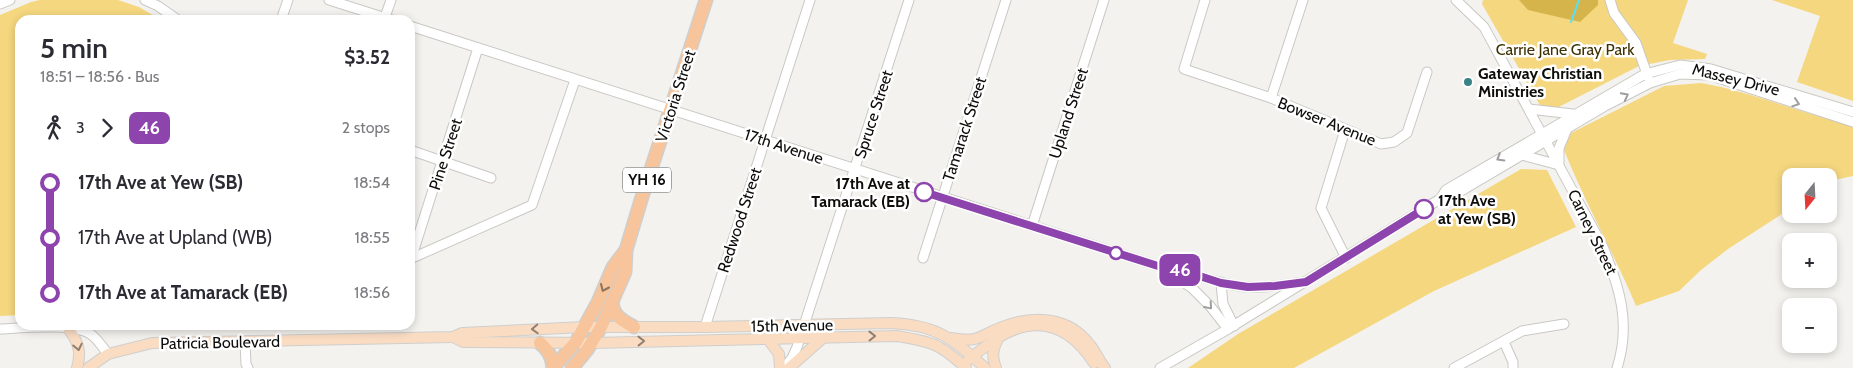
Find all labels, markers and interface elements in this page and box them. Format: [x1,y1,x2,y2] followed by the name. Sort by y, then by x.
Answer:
[40,31,108,65] text: 5 min
[1496,40,1635,59] park label: Carrie Jane Gray Park
[344,46,390,69] text: $3.52
[652,47,700,145] street label: Victoria Street
[1690,59,1782,100] street label: Massey Drive
[1478,64,1602,101] place label: Gateway Christian Ministries
[1045,65,1092,161] street label: Upland Street
[40,67,160,86] text: 18:51 – 18:56 · Bus
[850,67,897,161] street label: Spruce Street
[939,74,990,184] street label: Tamarack Street
[1462,76,1474,88] marker: Gateway Christian Ministries
[1620,91,1629,102] one-way arrow
[1275,93,1379,150] street label: Bowser Avenue
[1792,98,1800,108] one-way arrow
[40,114,68,142] icon: walk
[93,114,121,142] icon: forward
[425,115,466,192] street label: Pine Street
[139,117,160,139] text: 46
[76,118,85,137] text: 3
[342,118,390,137] text: 2 stops
[742,125,826,168] street label: 17th Avenue
[1496,151,1505,161] one-way arrow
[714,165,766,275] street label: Redwood Street
[623,168,671,192] road number: YH 16
[1782,168,1838,222] north arrow
[1782,168,1837,353] map controls
[78,171,243,194] text: 17th Ave at Yew (SB)
[354,173,390,192] text: 18:54
[811,174,910,211] place label: 17th Ave at Tamarack (EB)
[914,182,934,202] marker: 17th Ave at Tamarack (EB)
[1564,187,1622,278] street label: Carney Street
[1438,191,1516,228] place label: 17th Ave at Yew (SB)
[1414,199,1434,219] marker: 17th Ave at Yew (SB)
[78,226,272,249] text: 17th Ave at Upland (WB)
[354,228,390,247] text: 18:55
[1782,233,1837,288] button: +
[1109,246,1123,260] unlabelled marker
[1158,254,1202,286] line badge: 46
[1169,259,1191,281] text: 46
[78,281,288,304] text: 17th Ave at Tamarack (EB)
[354,283,390,302] text: 18:56
[600,283,611,292] one-way arrow
[1782,298,1837,353] button: −
[1203,301,1212,310] one-way arrow
[751,315,833,336] street label: 15th Avenue
[531,324,539,335] one-way arrow
[869,331,877,342] one-way arrow
[160,332,280,353] street label: Patricia Boulevard
[637,336,645,347] one-way arrow
[72,342,83,351] one-way arrow

